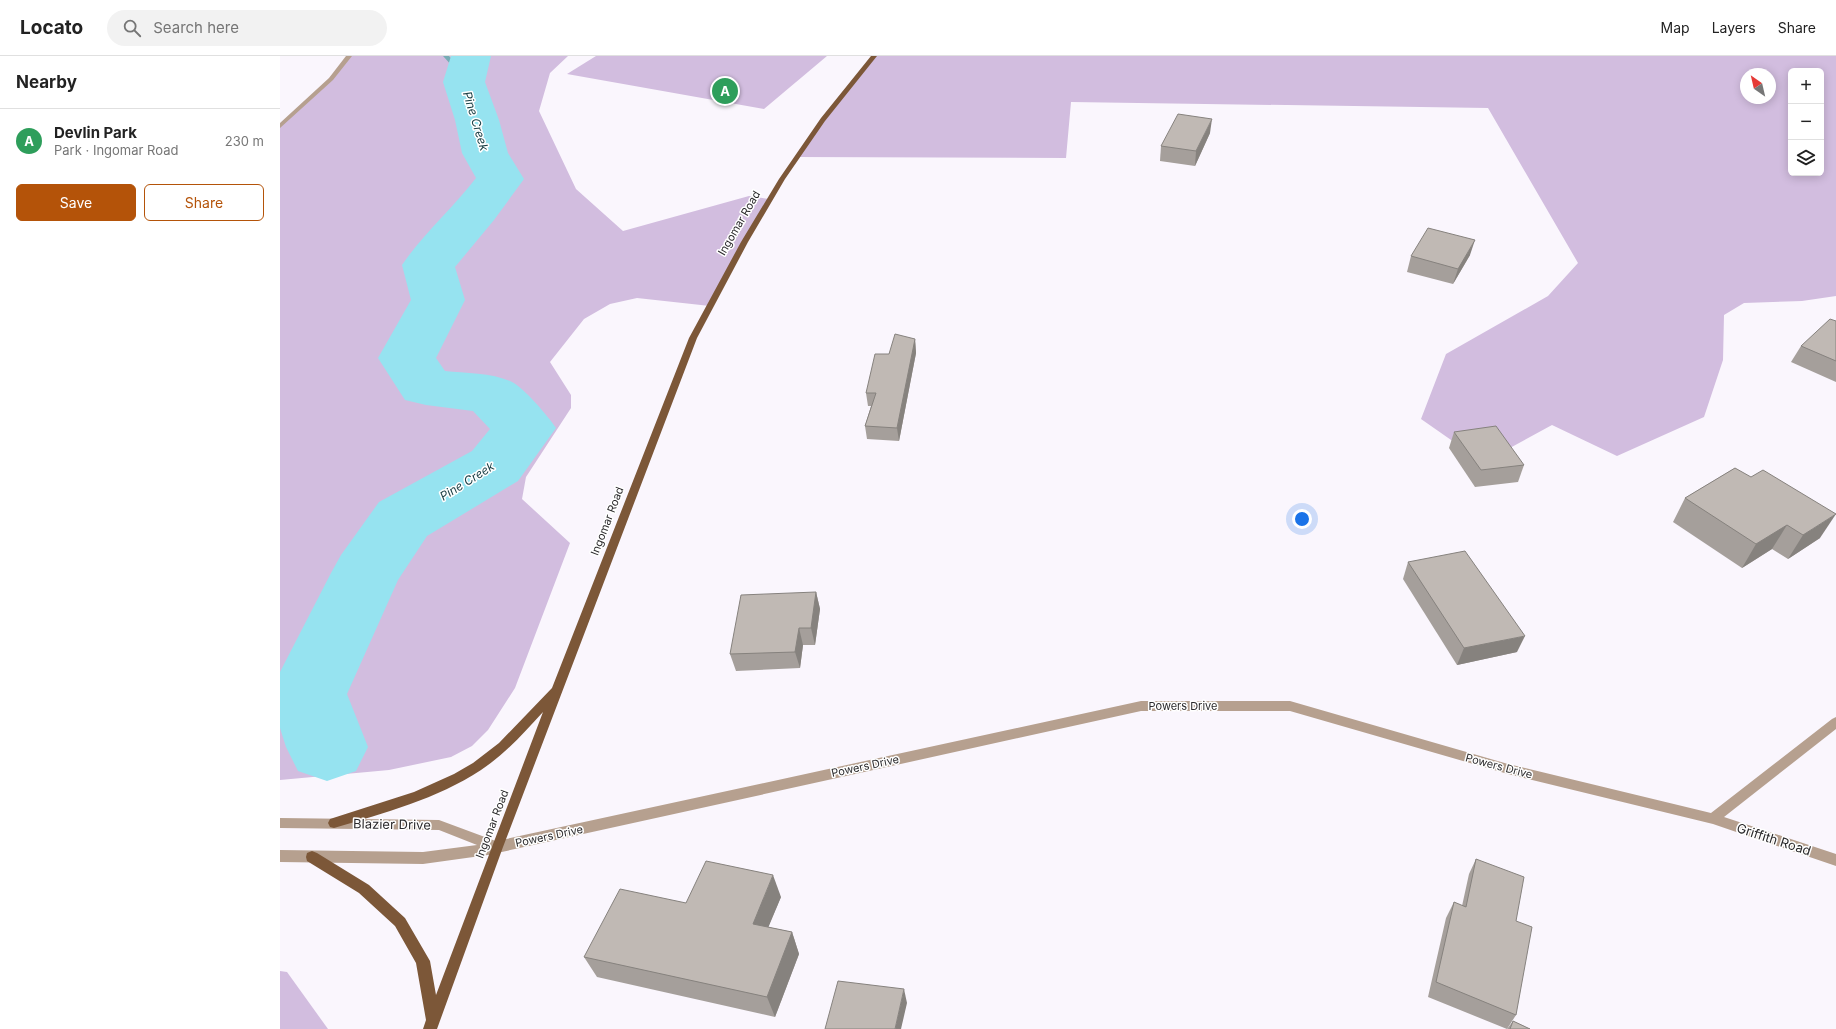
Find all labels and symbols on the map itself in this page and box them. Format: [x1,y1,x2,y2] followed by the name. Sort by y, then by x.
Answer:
[1740,68,1776,104] north arrow
[712,76,738,106] pin: A
[460,89,492,153] water label: Pine Creek
[715,188,763,258] street label: Ingomar Road
[437,458,497,504] water label: Pine Creek
[587,485,627,557] street label: Ingomar Road
[1292,509,1312,529] your location
[1149,699,1217,713] street label: Powers Drive
[1464,750,1534,782] street label: Powers Drive
[830,752,900,780] street label: Powers Drive
[472,788,512,860] street label: Ingomar Road
[353,815,431,833] street label: Blazier Drive
[1735,819,1813,859] street label: Griffith Road
[514,822,584,850] street label: Powers Drive

